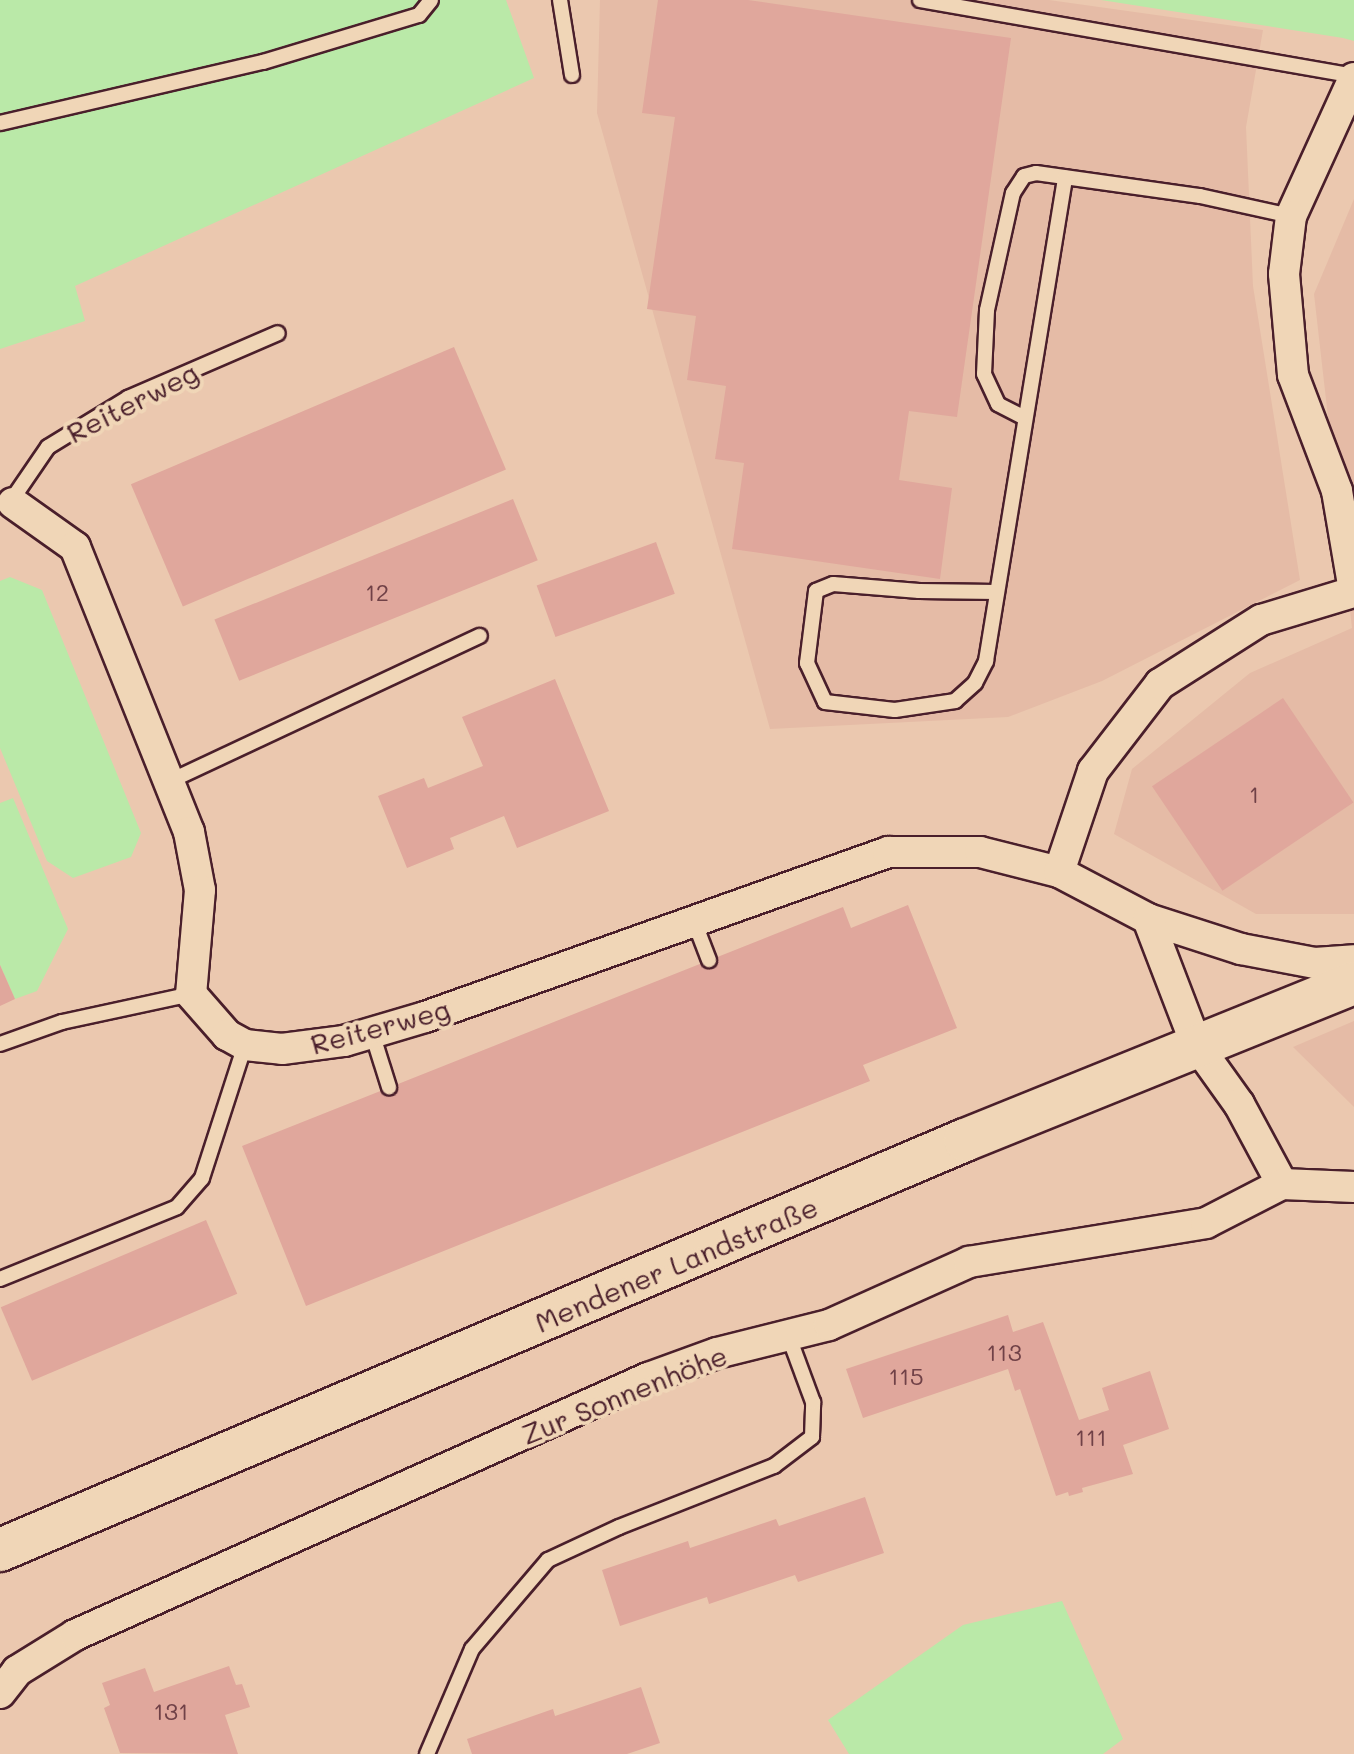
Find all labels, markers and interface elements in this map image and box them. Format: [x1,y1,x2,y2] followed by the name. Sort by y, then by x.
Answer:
[61,355,203,449] street label: Reiterweg
[365,578,389,606] house number: 12
[1249,780,1259,808] house number: 1
[307,991,453,1061] street label: Reiterweg
[529,1189,823,1339] street label: Mendener Landstraße
[516,1337,732,1451] street label: Zur Sonnenhöhe
[986,1338,1022,1366] house number: 113
[888,1362,924,1390] house number: 115
[1075,1423,1107,1451] house number: 111
[153,1697,189,1725] house number: 131

